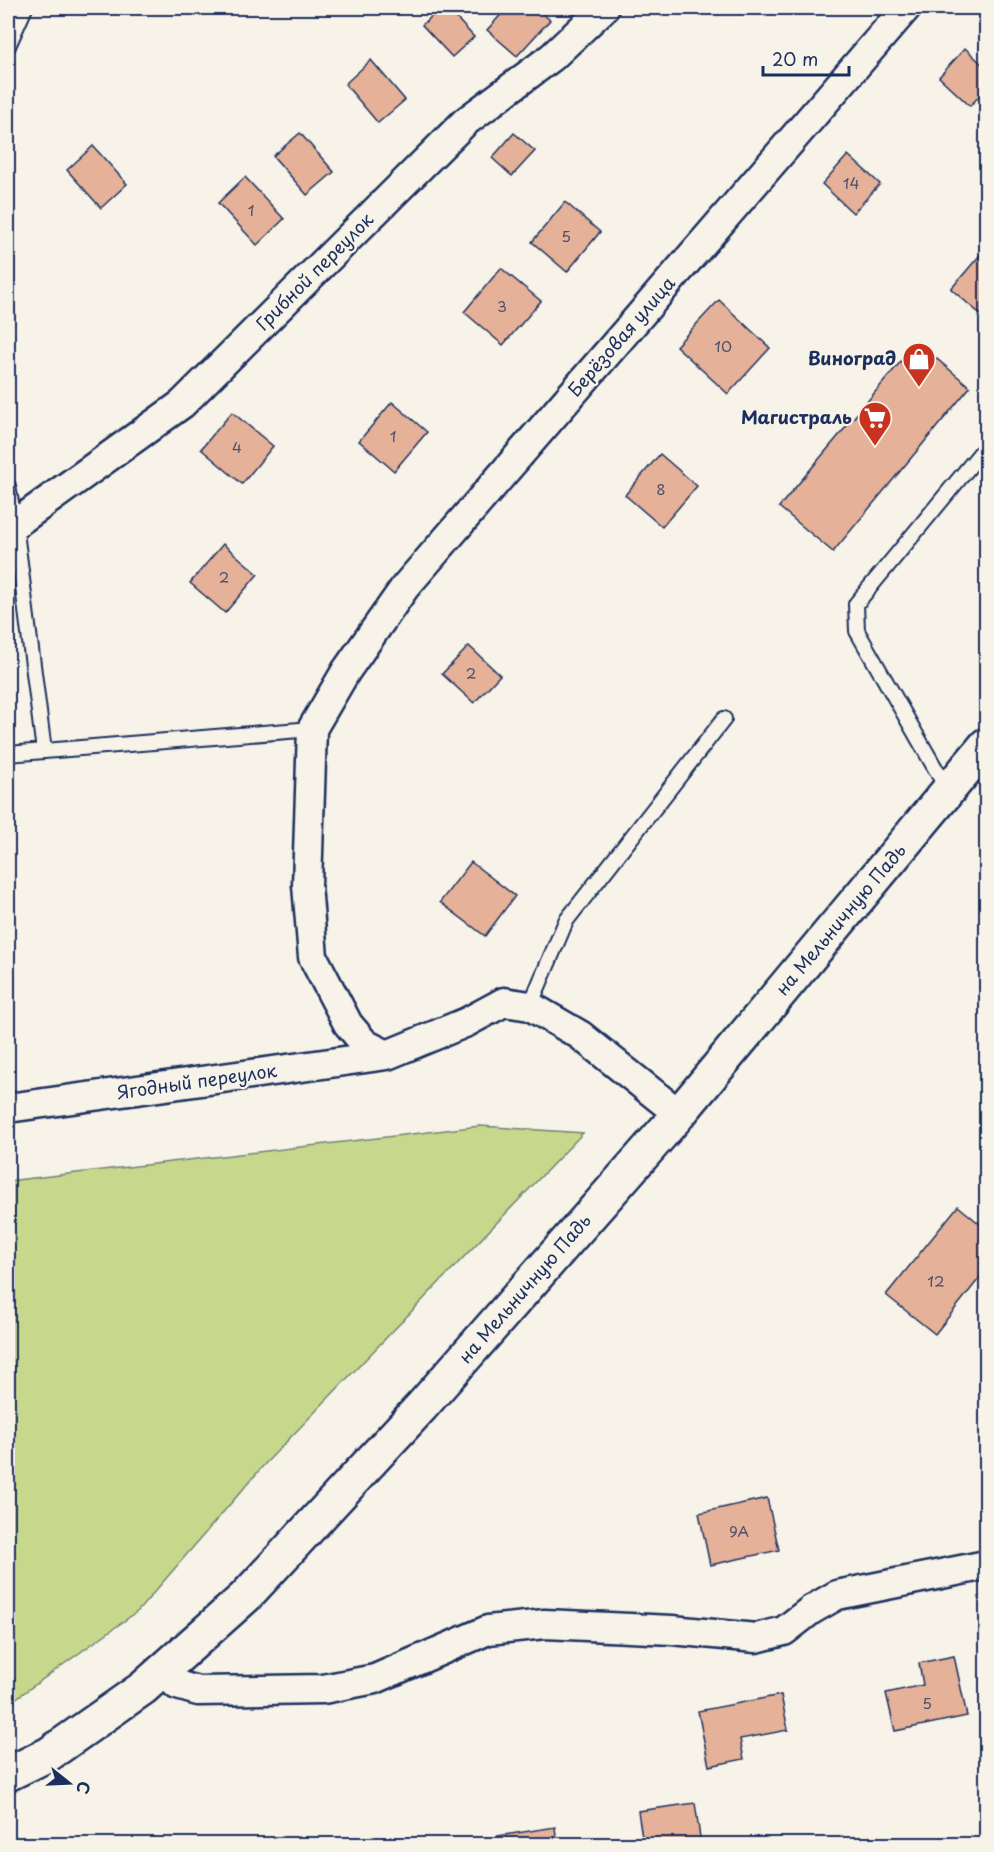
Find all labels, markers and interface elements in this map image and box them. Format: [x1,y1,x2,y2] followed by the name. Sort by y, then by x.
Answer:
[763,39,848,77] scale bar
[772,45,818,72] text: 20 m
[843,171,859,194] house number: 14
[248,198,254,221] house number: 1
[249,206,379,336] street label: Грибной переулок
[561,224,571,247] house number: 5
[561,270,681,402] street label: Берёзовая улица
[497,294,507,317] house number: 3
[714,334,732,357] house number: 10
[901,341,937,388] shop icon: Виноград
[808,344,896,371] place label: Виноград
[857,400,893,447] supermarket icon: Магистраль
[741,403,852,430] place label: Магистраль
[390,424,396,447] house number: 1
[232,435,242,458] house number: 4
[656,477,666,500] house number: 8
[219,565,229,588] house number: 2
[466,661,476,684] house number: 2
[768,837,911,1001] street label: на Мельничную Падь
[115,1056,279,1105] street label: Ягодный переулок
[451,1207,597,1369] street label: на Мельничную Падь
[927,1269,945,1292] house number: 12
[729,1519,749,1542] house number: 9А
[922,1691,932,1714] house number: 5
[39,1753,99,1813] north arrow
[71,1779,97,1797] text: С

